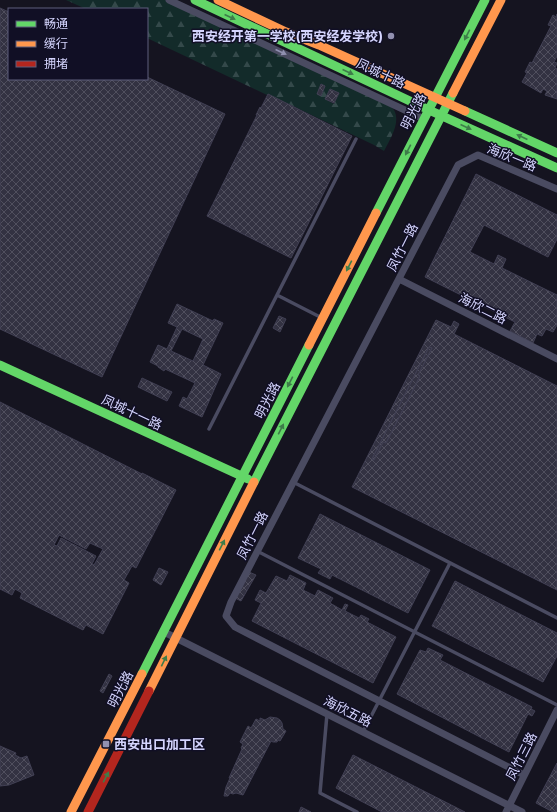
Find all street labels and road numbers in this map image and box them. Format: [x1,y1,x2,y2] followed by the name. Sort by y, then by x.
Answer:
[354,55,408,91] street label: 凤城十路
[397,90,429,132] street label: 明光路
[485,140,539,174] street label: 海欣一路
[383,220,421,274] street label: 凤竹一路
[456,289,510,327] street label: 海欣二路
[251,379,283,421] street label: 明光路
[99,391,165,433] street label: 凤城十一路
[233,508,271,562] street label: 凤竹一路
[104,668,136,710] street label: 明光路
[321,692,375,730] street label: 海欣五路
[502,729,540,783] street label: 凤竹三路

